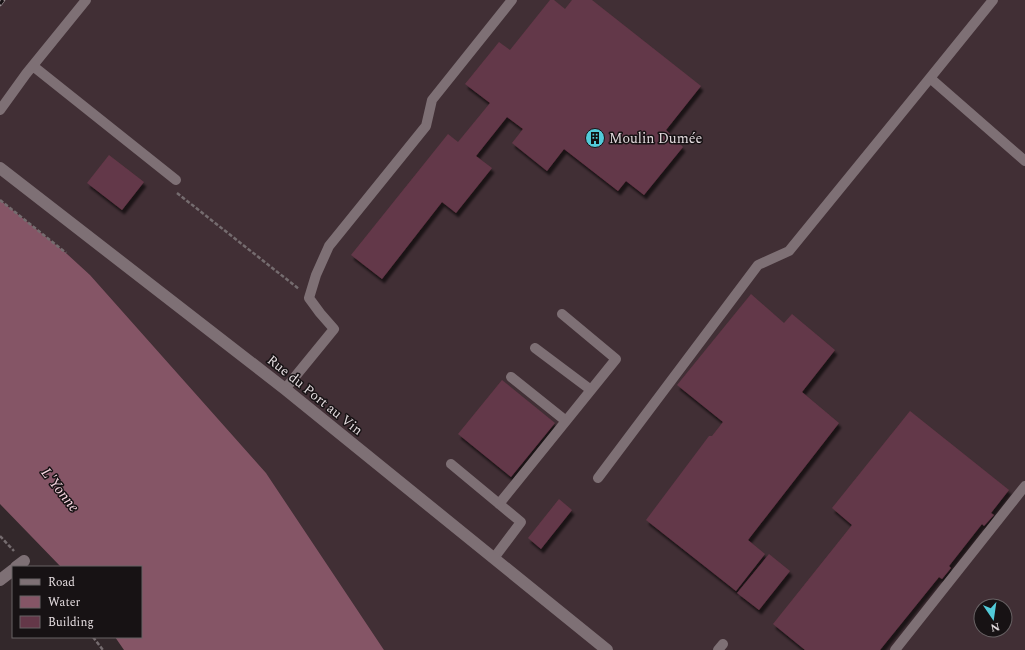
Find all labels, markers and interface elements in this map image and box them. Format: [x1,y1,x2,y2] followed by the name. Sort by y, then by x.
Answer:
[584,127,606,149] building icon: Moulin Dumée
[609,128,703,149] place label: Moulin Dumée
[263,350,367,440] street label: Rue du Port au Vin
[35,463,85,518] water label: L'Yonne
[12,566,142,638] legend
[48,573,75,592] text: Road
[48,593,80,612] text: Water
[973,598,1013,638] north arrow
[48,613,94,632] text: Building
[989,618,1001,637] text: N

